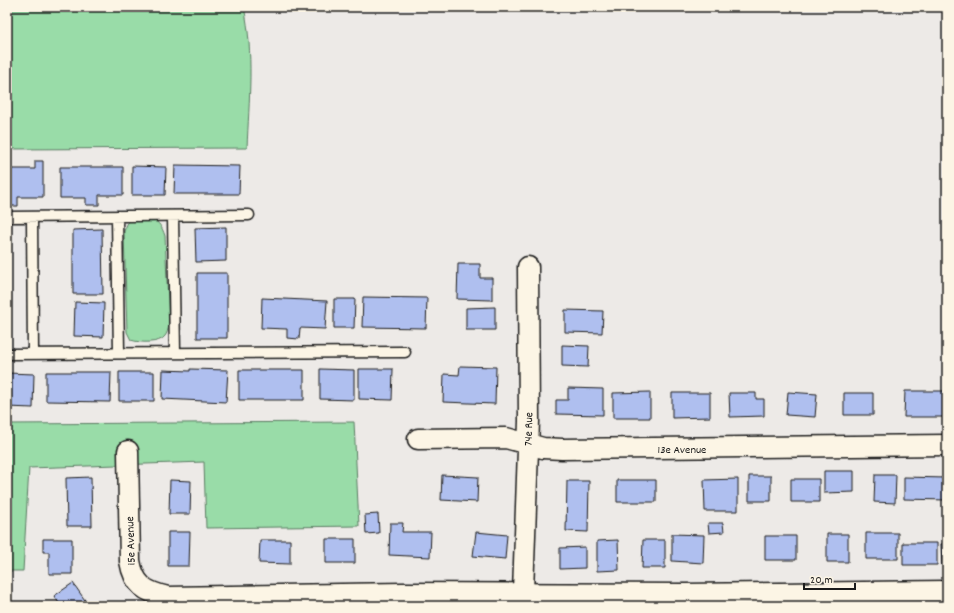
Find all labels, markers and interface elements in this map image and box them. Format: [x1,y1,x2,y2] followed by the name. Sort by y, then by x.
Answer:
[521,412,538,446] street label: 74e Rue
[658,442,706,459] street label: 13e Avenue
[122,516,141,566] street label: 15e Avenue
[804,565,855,591] scale bar
[810,572,833,589] text: 20 m

